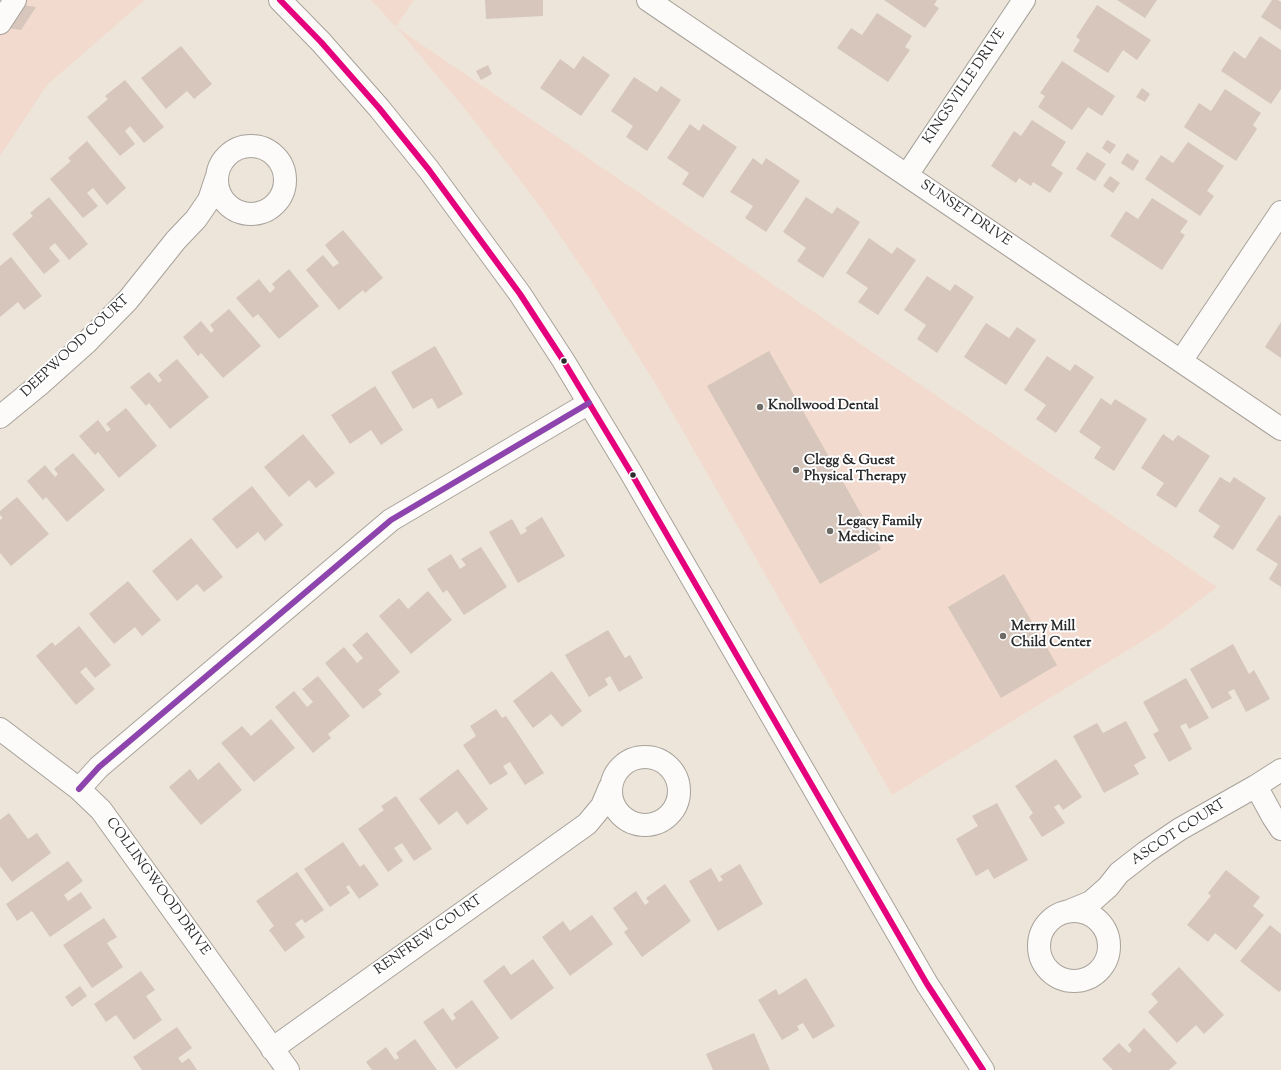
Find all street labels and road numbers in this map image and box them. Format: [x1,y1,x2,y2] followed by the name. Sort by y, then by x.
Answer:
[920,26,1010,148] street label: KINGSVILLE DRIVE
[916,177,1014,251] street label: SUNSET DRIVE
[18,292,134,402] street label: DEEPWOOD COURT
[1129,796,1229,870] street label: ASCOT COURT
[101,815,213,959] street label: COLLINGWOOD DRIVE
[372,892,486,980] street label: RENFREW COURT

